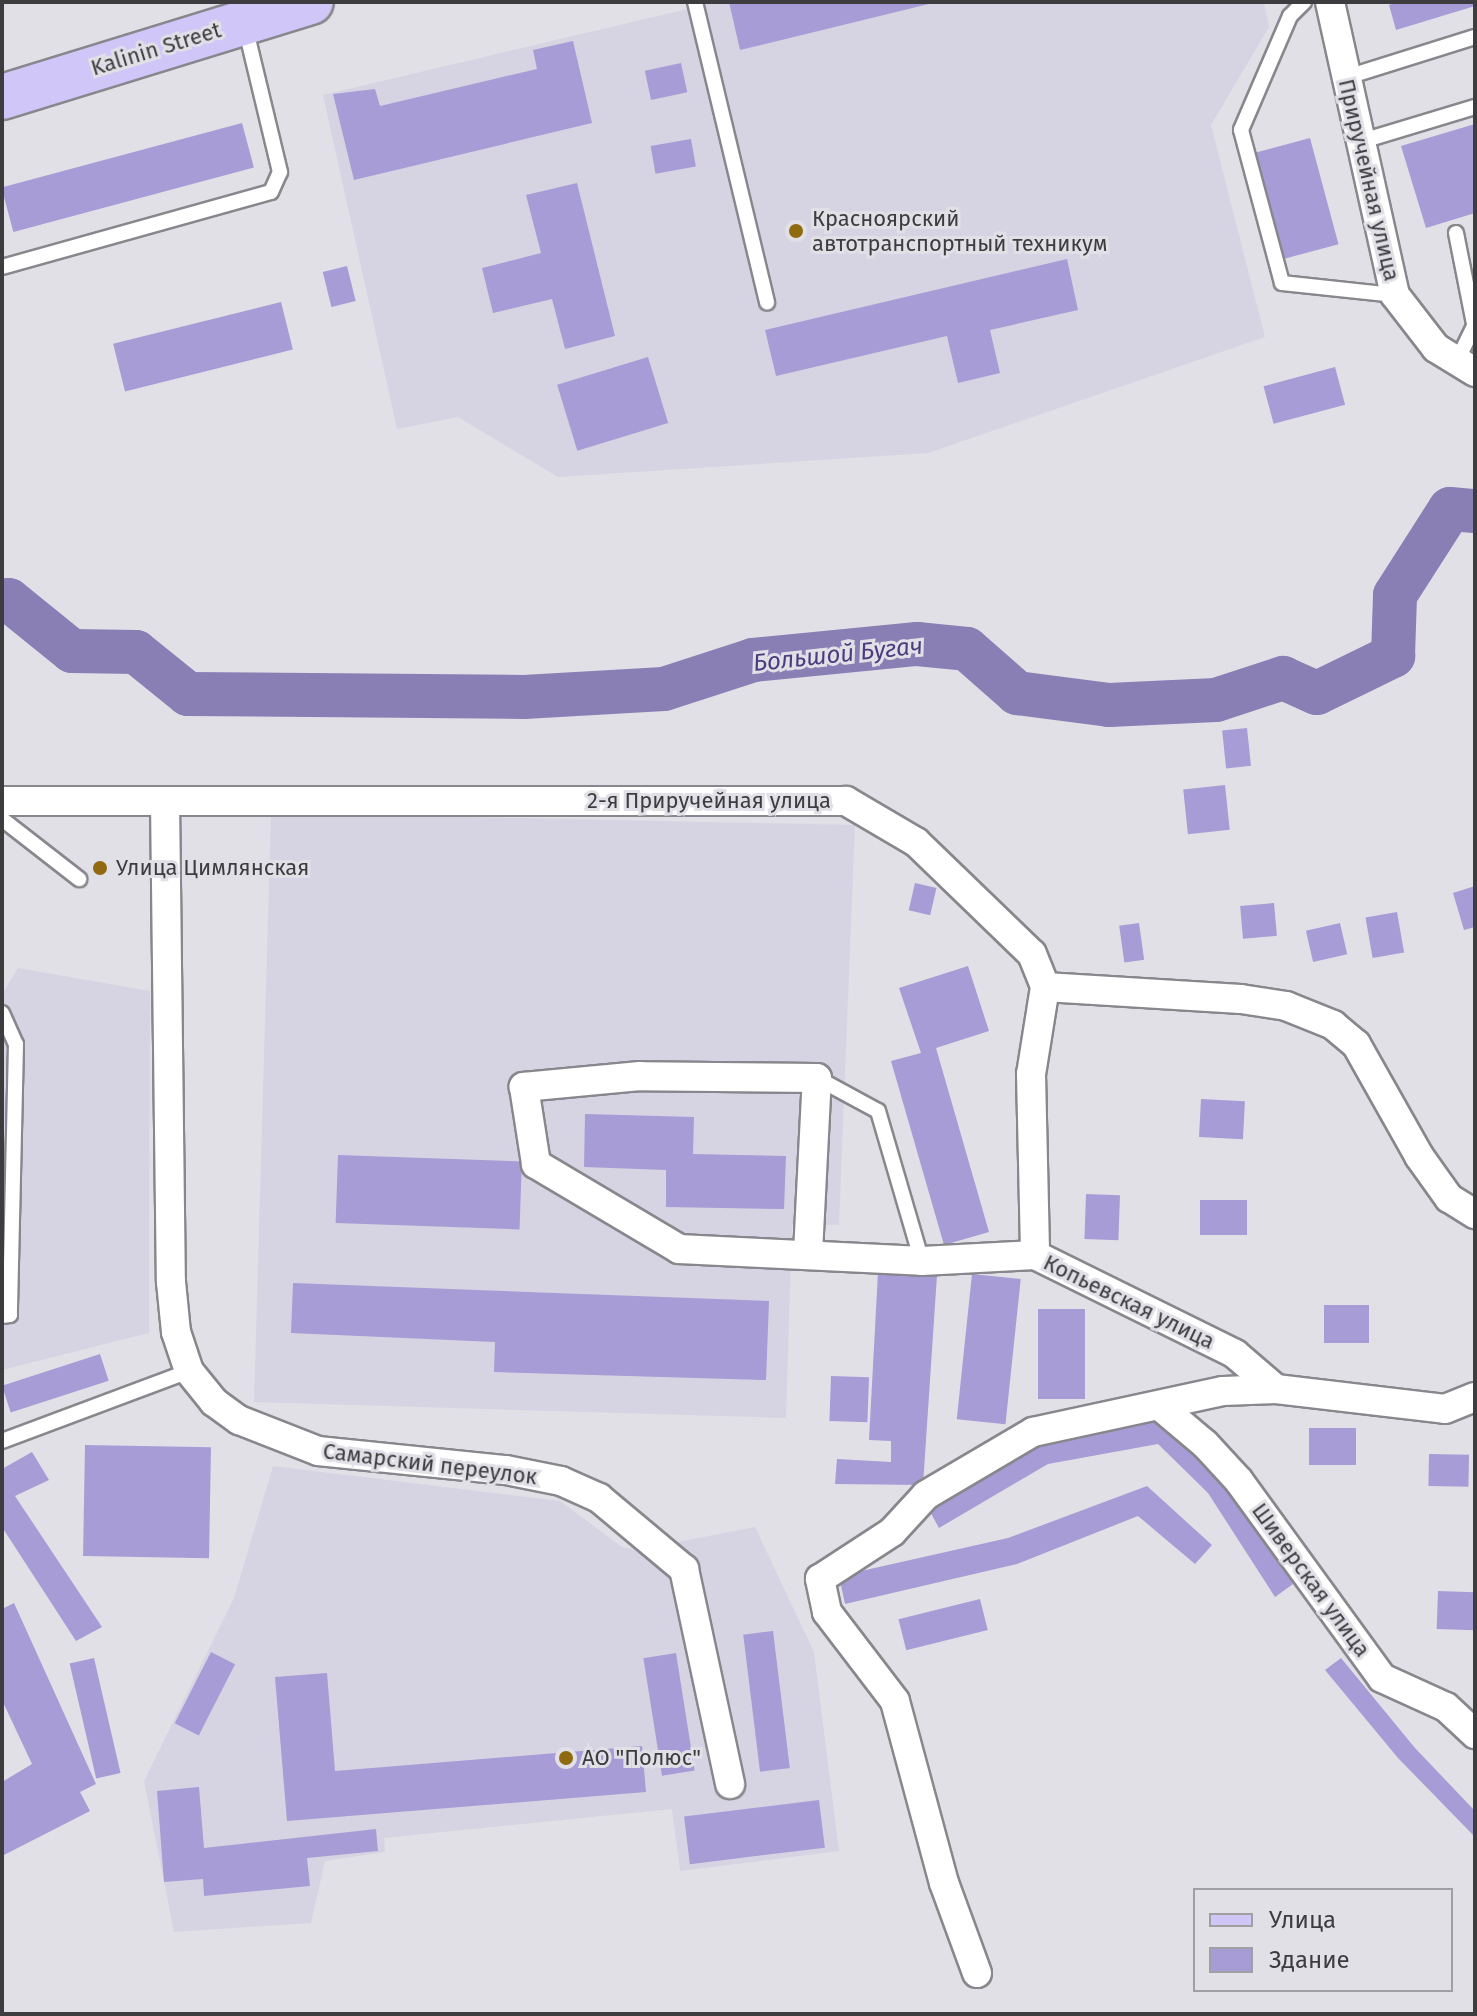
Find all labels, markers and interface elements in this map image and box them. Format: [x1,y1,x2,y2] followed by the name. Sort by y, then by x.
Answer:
[88,17,224,81] street label: Kalinin Street
[1333,76,1405,284] street label: Приручейная улица
[812,205,1107,256] place label: Красноярский автотранспортный техникум
[787,222,805,240] marker: Красноярский автотранспортный техникум
[752,632,924,678] water label: Большой Бугач
[587,788,831,814] street label: 2-я Приручейная улица
[116,855,309,881] place label: Улица Цимлянская
[91,859,109,877] marker: Улица Цимлянская
[1039,1249,1219,1355] street label: Копьевская улица
[321,1438,539,1490] street label: Самарский переулок
[1246,1498,1376,1662] street label: Шиверская улица
[582,1745,701,1771] place label: АО "Полюс"
[557,1749,575,1767] marker: АО "Полюс"
[1193,1888,1453,1992] legend
[1269,1906,1336,1934] text: Улица
[1269,1946,1350,1974] text: Здание

